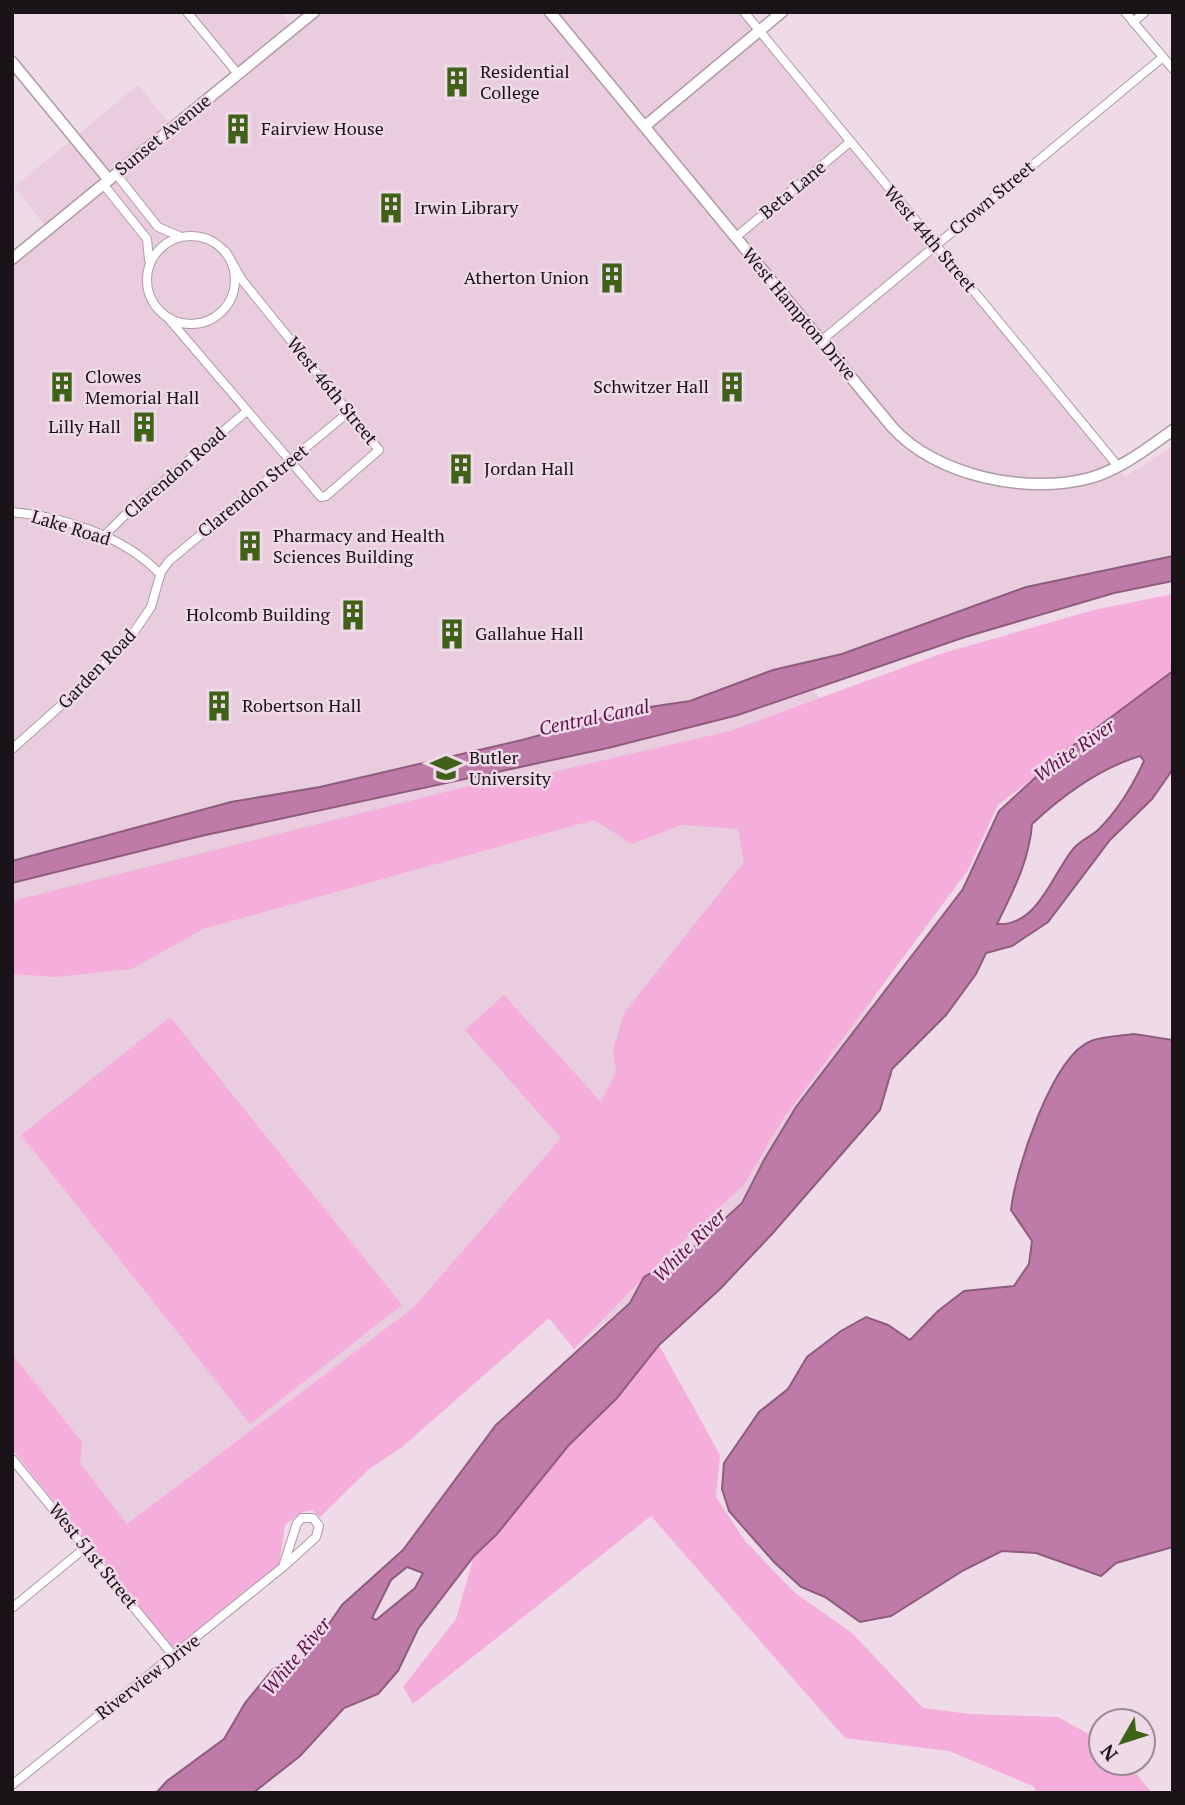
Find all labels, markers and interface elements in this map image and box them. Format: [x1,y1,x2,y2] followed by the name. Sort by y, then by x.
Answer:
[480,59,570,104] place label: Residential College
[440,65,474,99] building icon: Residential College
[109,88,215,180] street label: Sunset Avenue
[221,112,255,146] building icon: Fairview House
[261,116,384,140] place label: Fairview House
[944,154,1039,240] street label: Crown Street
[754,155,830,224] street label: Beta Lane
[879,180,983,297] street label: West 44th Street
[374,191,408,225] building icon: Irwin Library
[414,195,519,219] place label: Irwin Library
[737,242,862,385] street label: West Hampton Drive
[595,261,629,295] building icon: Atherton Union
[464,265,589,289] place label: Atherton Union
[282,331,384,450] street label: West 46th Street
[85,364,199,409] place label: Clowes Memorial Hall
[45,370,79,404] building icon: Clowes Memorial Hall
[715,370,749,404] building icon: Schwitzer Hall
[593,374,709,398] place label: Schwitzer Hall
[127,410,161,444] building icon: Lilly Hall
[48,414,121,438] place label: Lilly Hall
[118,421,230,523] street label: Clarendon Road
[192,438,313,542] street label: Clarendon Street
[444,452,478,486] building icon: Jordan Hall
[484,456,574,480] place label: Jordan Hall
[29,504,114,550] street label: Lake Road
[273,523,445,568] place label: Pharmacy and Health Sciences Building
[233,529,267,563] building icon: Pharmacy and Health Sciences Building
[336,598,370,632] building icon: Holcomb Building
[186,602,331,626] place label: Holcomb Building
[435,617,469,651] building icon: Gallahue Hall
[475,621,584,645] place label: Gallahue Hall
[52,623,141,714] street label: Garden Road
[202,689,236,723] building icon: Robertson Hall
[536,692,652,740] water label: Central Canal
[242,693,361,717] place label: Robertson Hall
[1028,712,1120,787] water label: White River
[469,745,552,790] place label: Butler University
[429,751,463,785] school or university icon: Butler University
[647,1202,731,1287] water label: White River
[44,1497,144,1614] street label: West 51st Street
[256,1611,336,1700] water label: White River
[90,1628,204,1724] street label: Riverview Drive
[1087,1707,1157,1777] north arrow
[1094,1739,1123,1766] text: N

